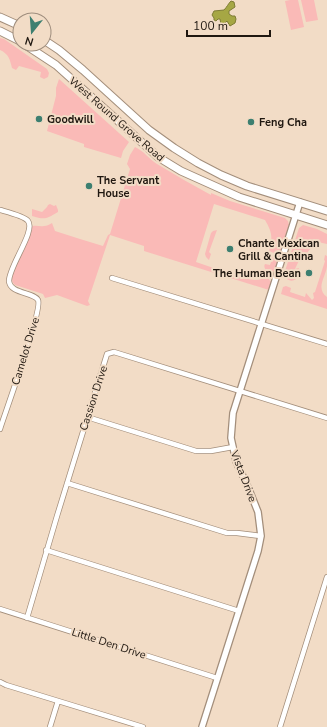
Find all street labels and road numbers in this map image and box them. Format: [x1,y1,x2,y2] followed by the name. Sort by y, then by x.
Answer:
[66,74,168,165] street label: West Round Grove Road
[8,315,43,387] street label: Camelot Drive
[76,364,111,433] street label: Cassion Drive
[227,447,260,504] street label: Vista Drive
[70,624,148,663] street label: Little Den Drive

